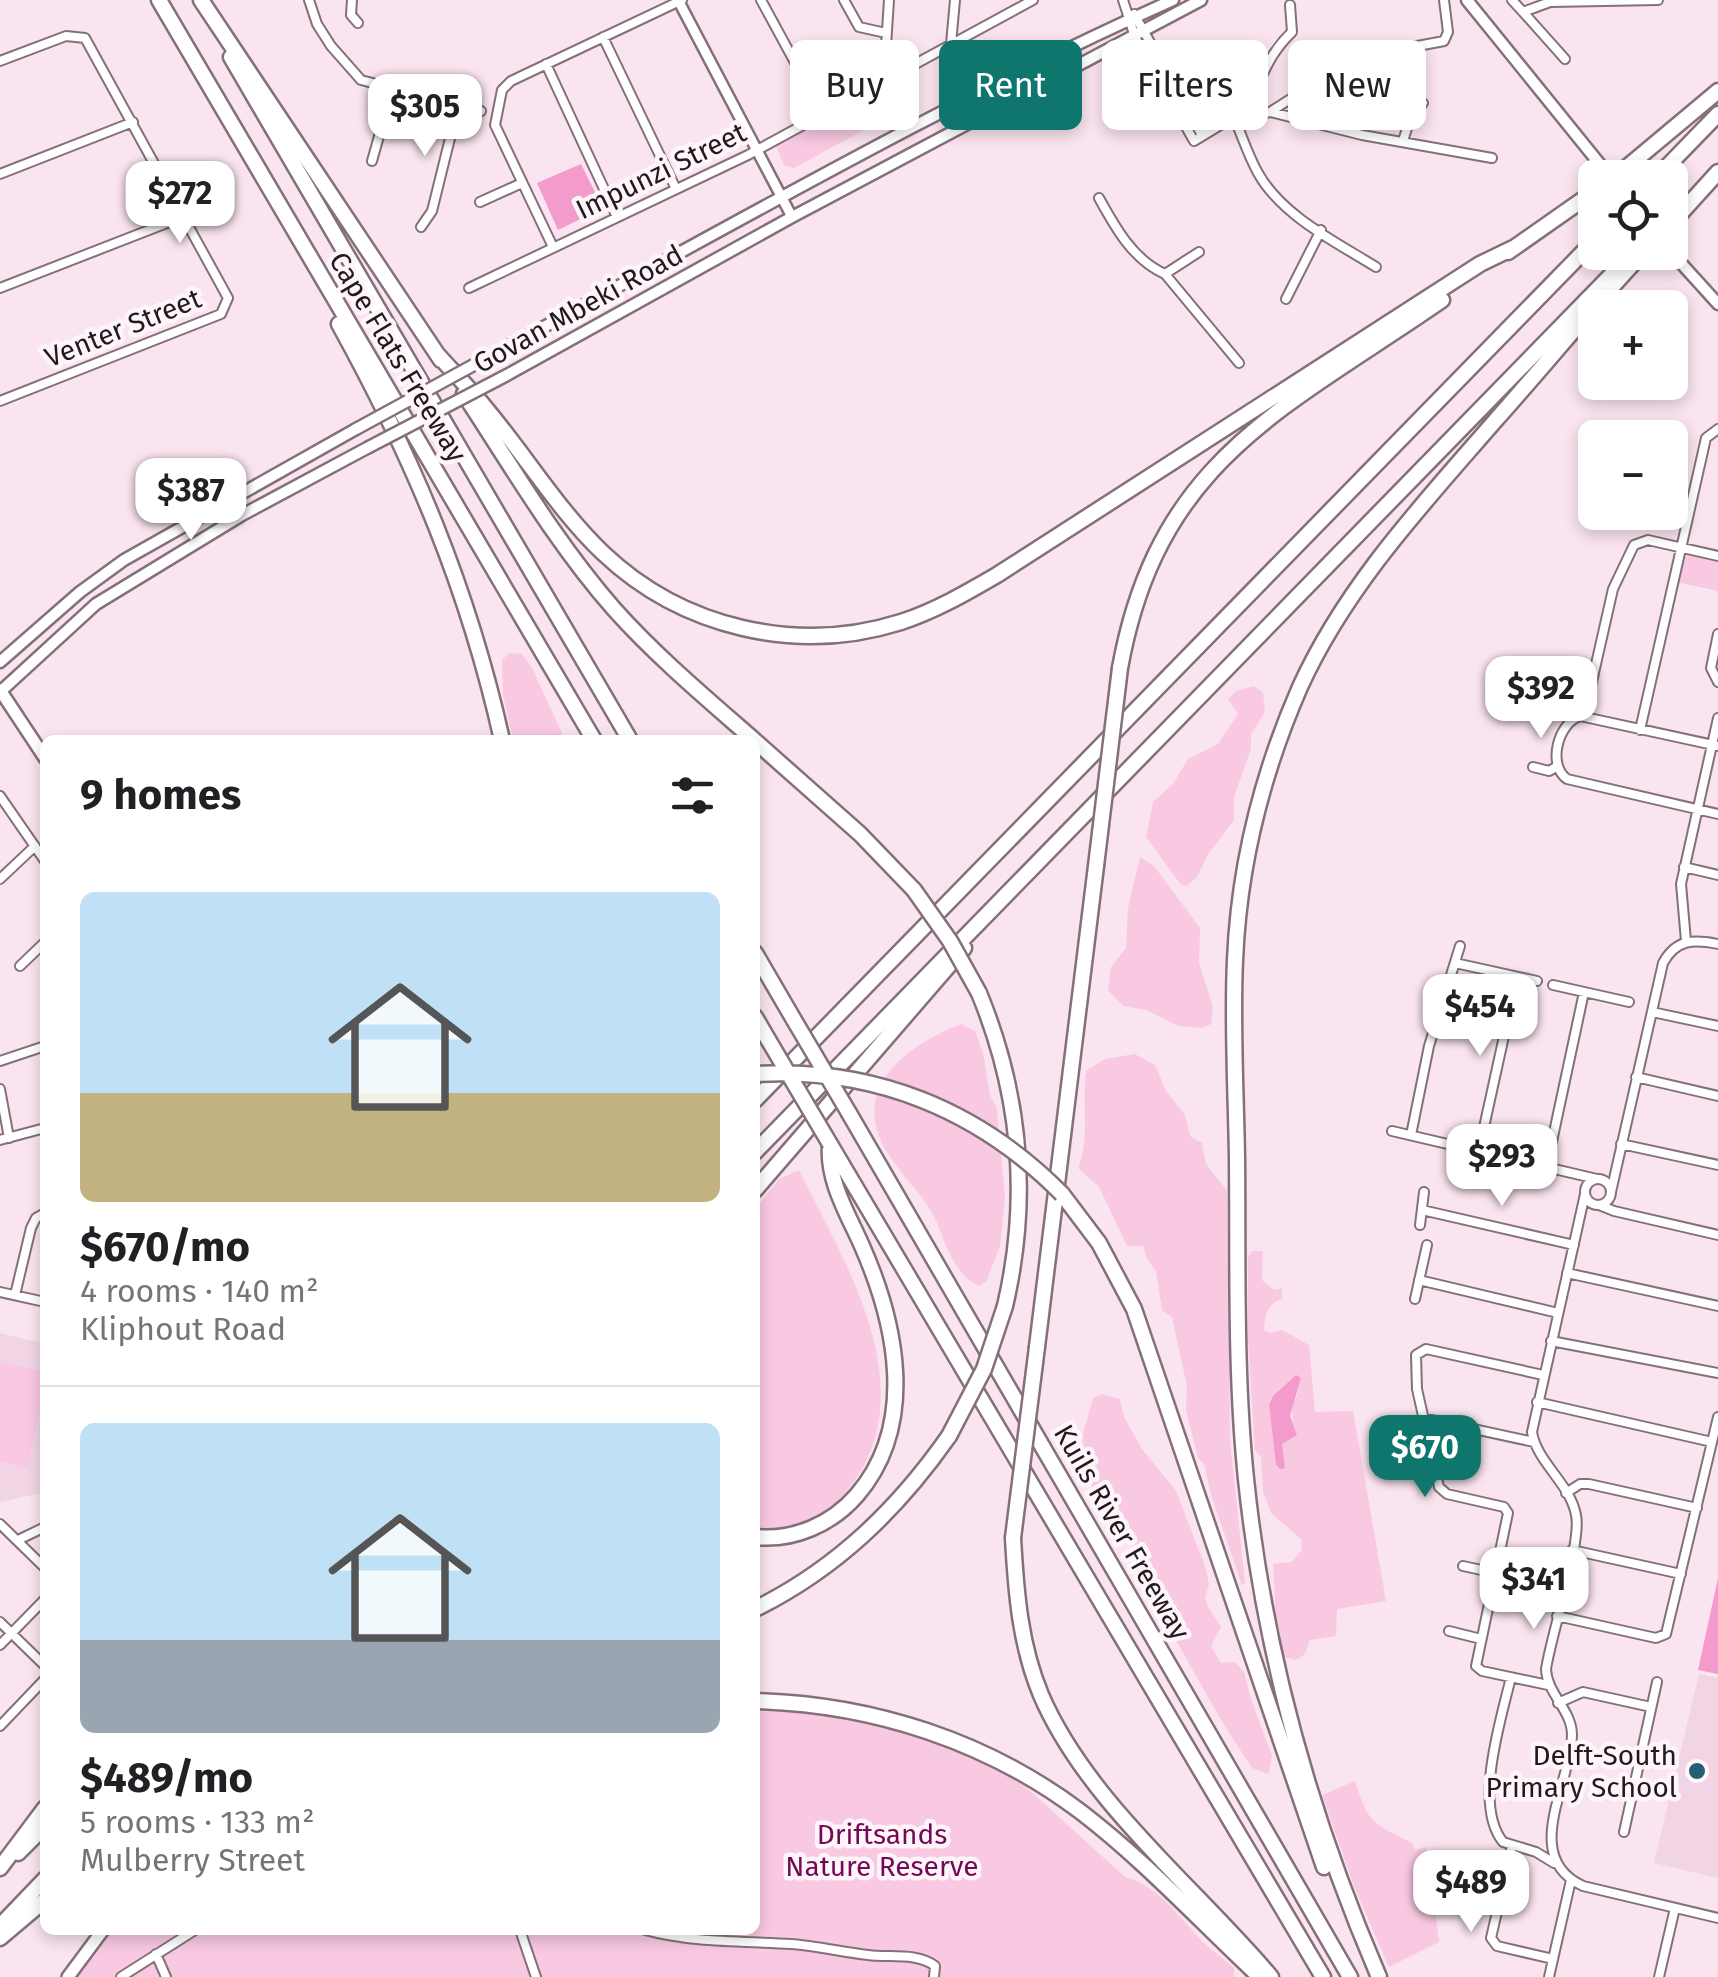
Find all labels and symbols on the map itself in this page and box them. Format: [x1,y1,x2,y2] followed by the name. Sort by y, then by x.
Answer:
[366,74,484,159] pin: $305
[571,115,752,226] street label: Impunzi Street
[121,161,239,246] pin: $272
[468,238,688,380] street label: Govan Mbeki Road
[322,246,474,468] street label: Cape Flats Freeway
[40,281,207,374] street label: Venter Street
[132,458,250,543] pin: $387
[1482,656,1600,741] pin: $392
[1421,974,1539,1059] pin: $454
[1443,1124,1561,1209] pin: $293
[1366,1415,1484,1500] pin: $670
[1047,1419,1197,1646] street label: Kuils River Freeway
[1475,1547,1593,1632] pin: $341
[1485,1739,1677,1804] place label: Delft-South Primary School
[1686,1760,1708,1782] marker: Delft-South Primary School
[785,1818,979,1883] park label: Driftsands Nature Reserve
[1412,1850,1530,1935] pin: $489

